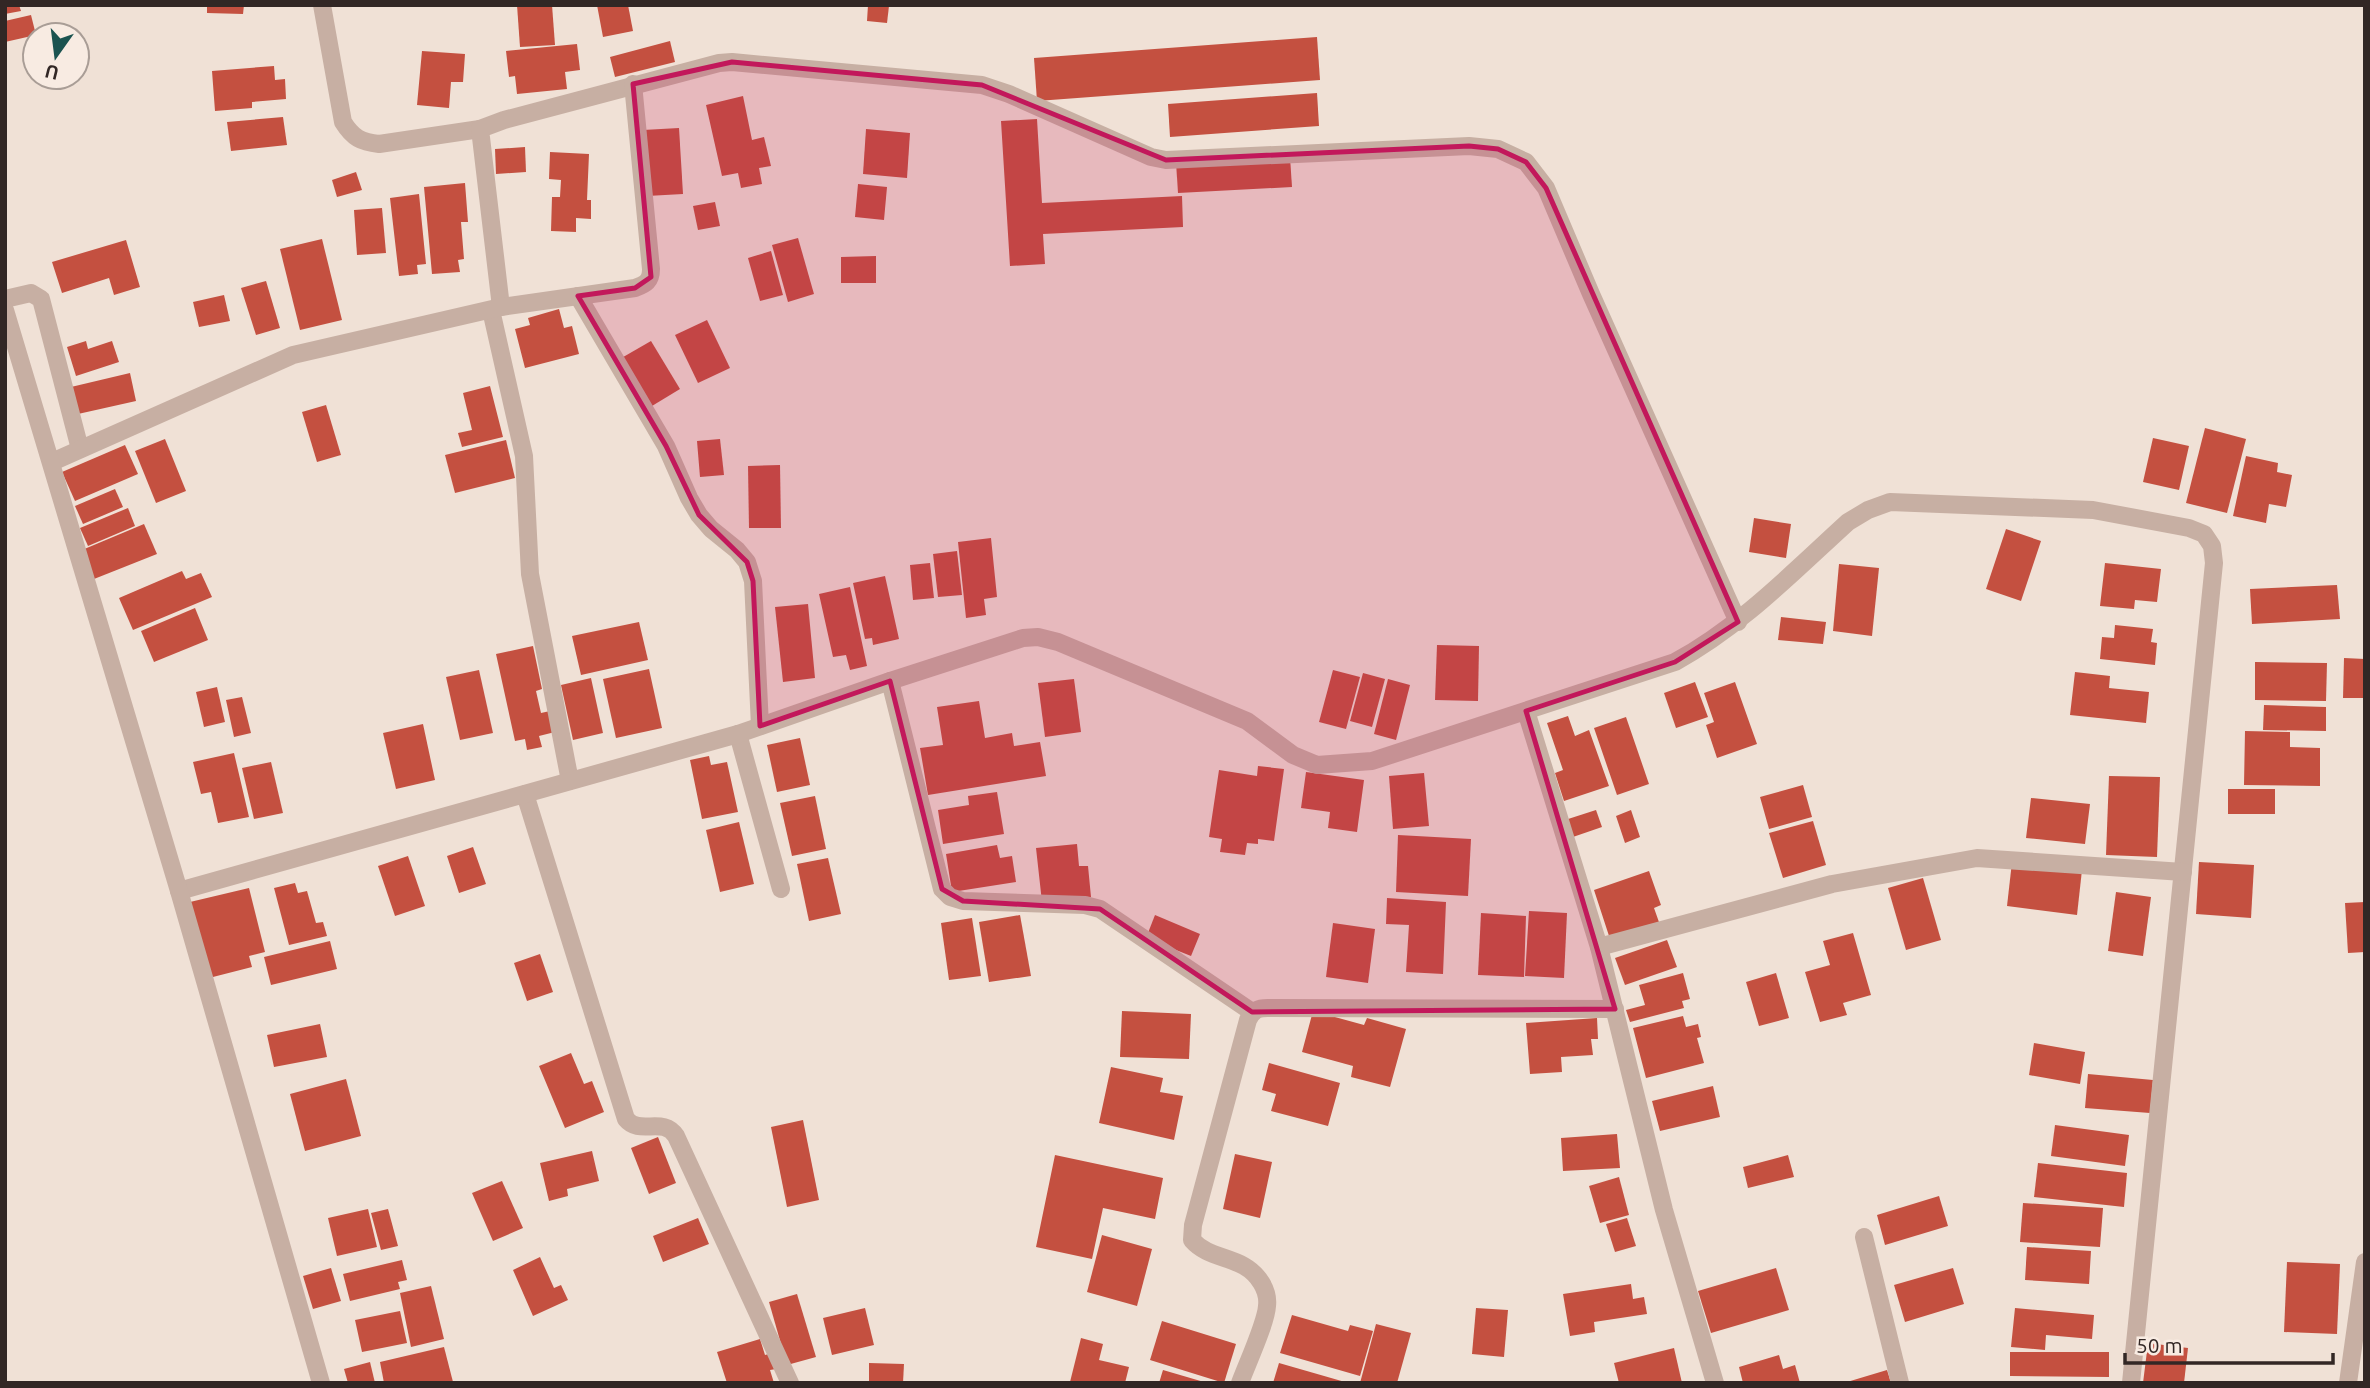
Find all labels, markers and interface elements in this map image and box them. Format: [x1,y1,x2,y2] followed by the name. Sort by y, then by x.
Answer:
[21,21,91,91] north arrow
[43,60,61,85] text: U
[2125,1322,2333,1366] scale bar
[2136,1333,2183,1357] text: 50 m

